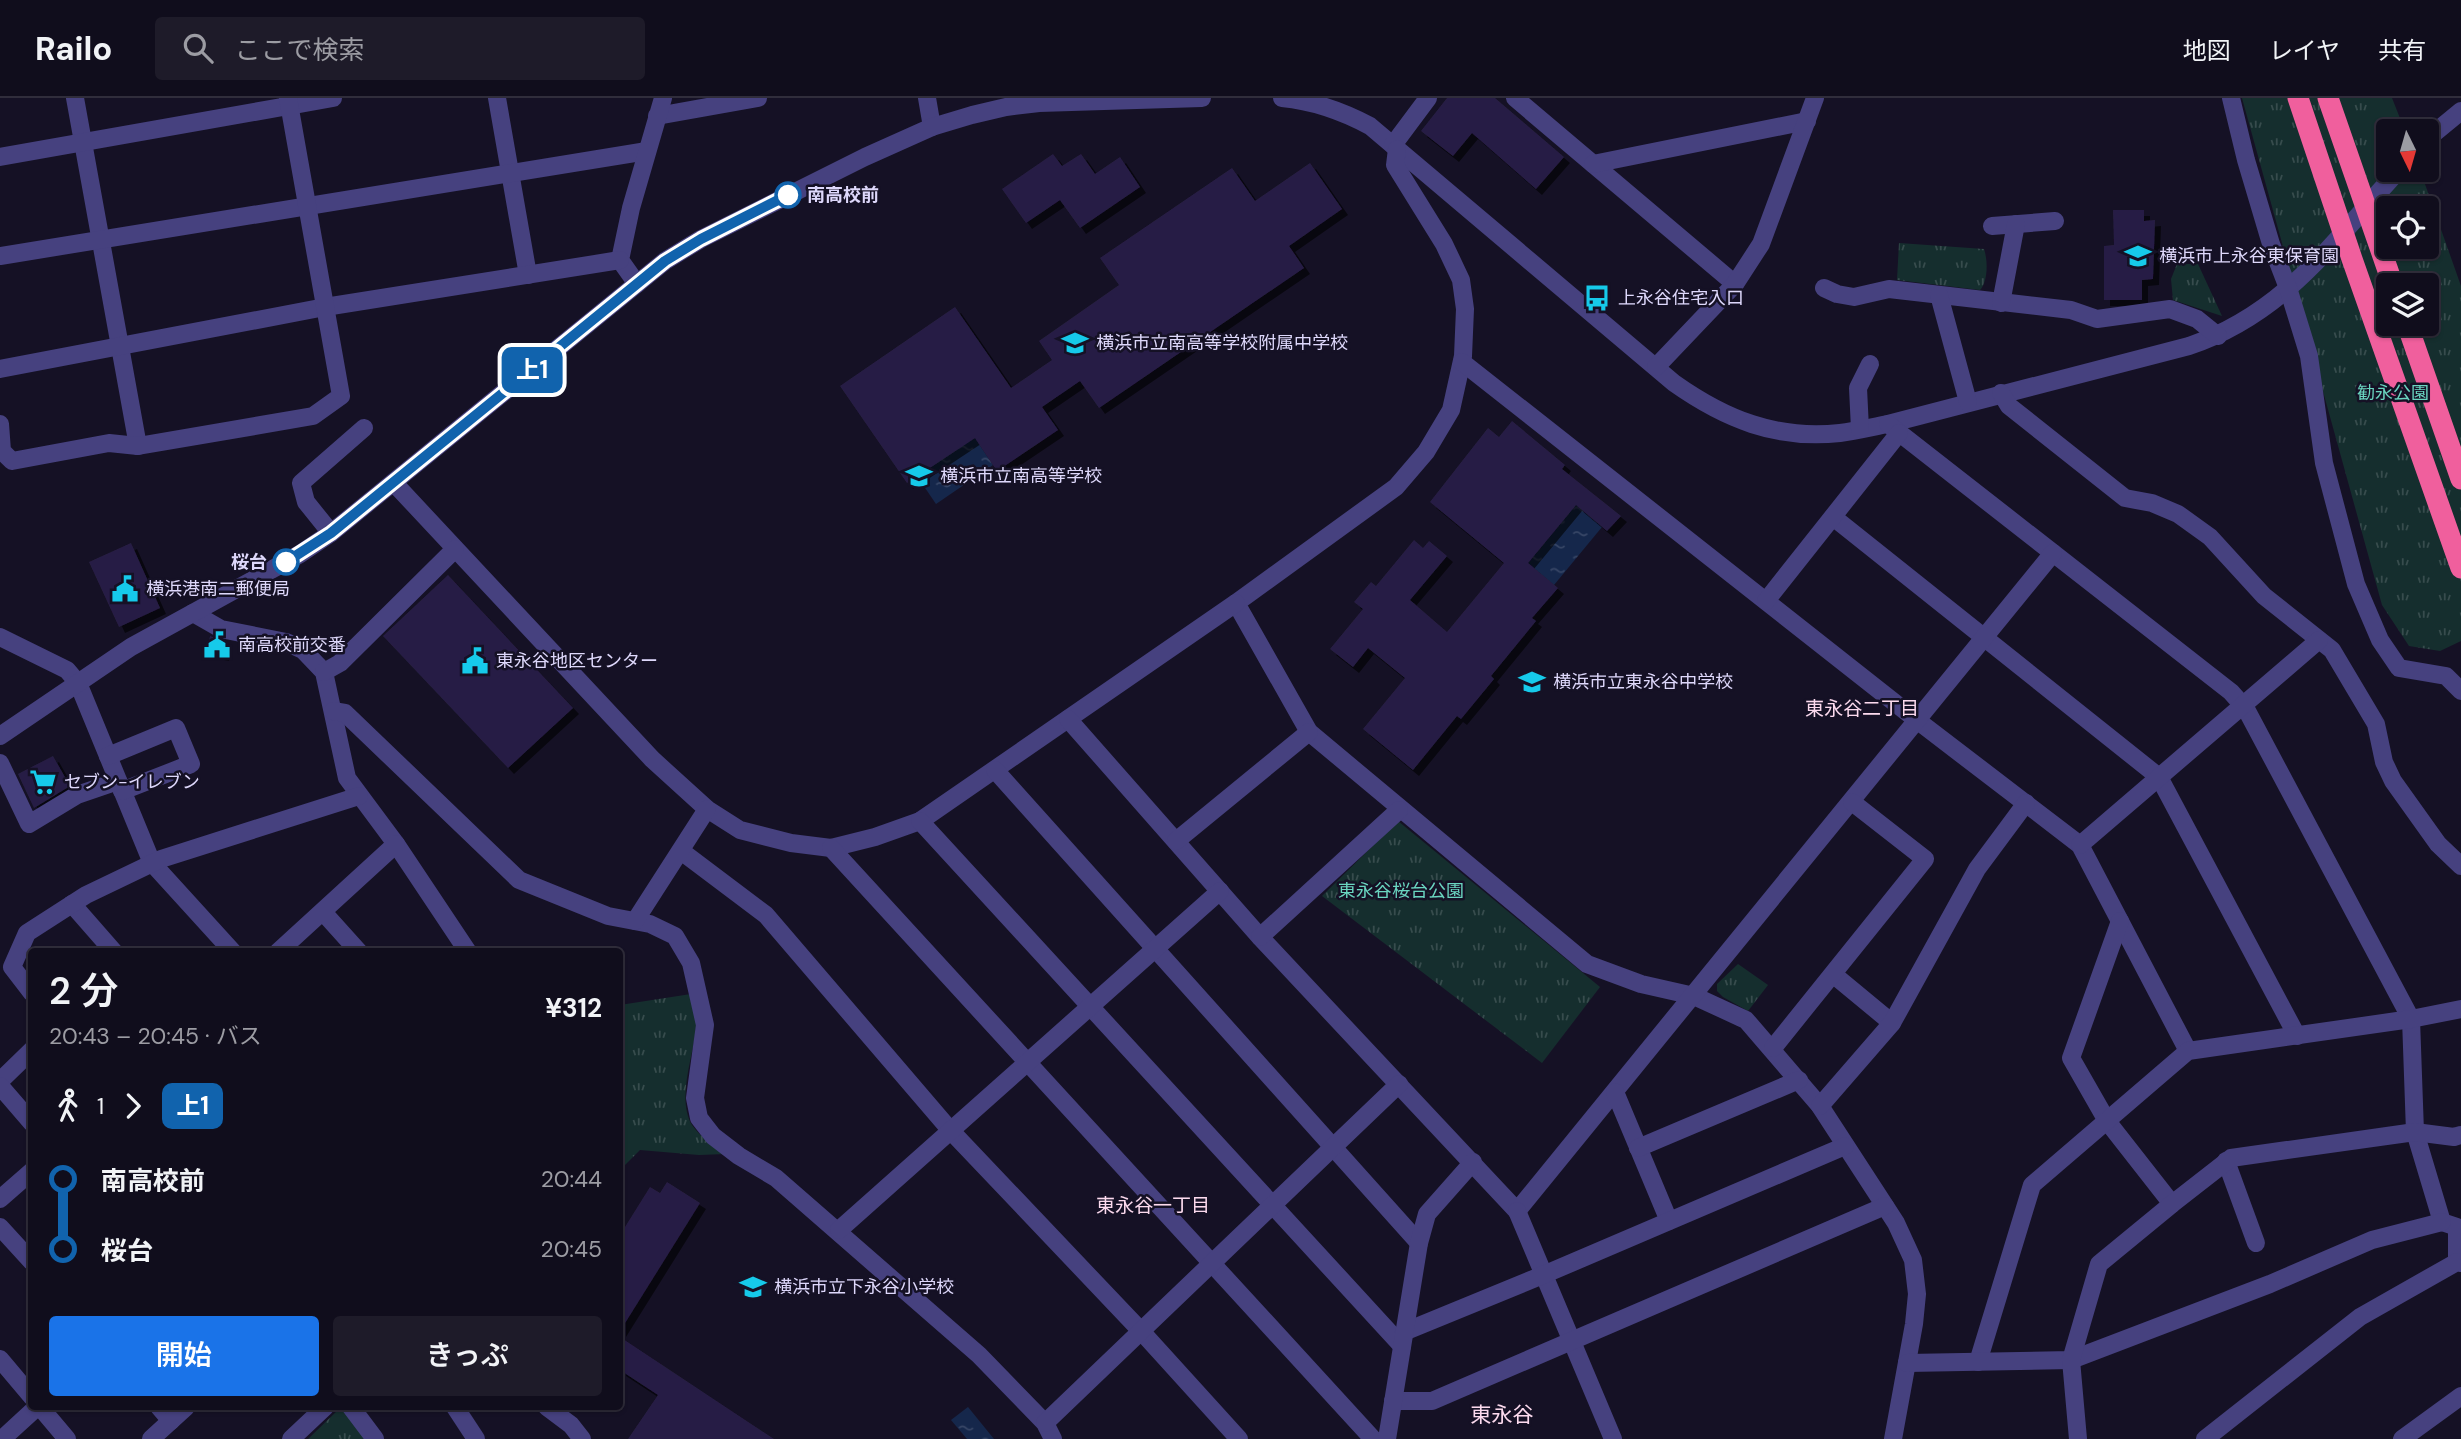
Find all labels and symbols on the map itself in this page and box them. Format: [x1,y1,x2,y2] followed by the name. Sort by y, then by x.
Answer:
[2376,119,2440,182] north arrow
[775,182,801,208] marker: 南高校前
[807,183,879,207] place label: 南高校前
[2123,241,2153,271] school or university icon: 横浜市上永谷東保育園
[2159,244,2339,268] place label: 横浜市上永谷東保育園
[1582,283,1612,313] bus stop icon: 上永谷住宅入口
[1618,286,1744,310] place label: 上永谷住宅入口
[1060,328,1090,358] school or university icon: 横浜市立南高等学校附属中学校
[1096,331,1348,355] place label: 横浜市立南高等学校附属中学校
[500,347,564,393] line badge: 上1
[2357,381,2429,405] park label: 勧永公園
[904,461,934,491] school or university icon: 横浜市立南高等学校
[940,464,1102,488] place label: 横浜市立南高等学校
[273,549,299,575] marker: 桜台
[231,550,267,574] place label: 桜台
[110,574,140,604] public building icon: 横浜港南二郵便局
[146,577,290,601] place label: 横浜港南二郵便局
[202,630,232,660] public building icon: 南高校前交番
[238,633,346,657] place label: 南高校前交番
[460,646,490,676] public building icon: 東永谷地区センター
[496,649,658,673] place label: 東永谷地区センター
[1517,667,1547,697] school or university icon: 横浜市立東永谷中学校
[1553,670,1733,694] place label: 横浜市立東永谷中学校
[1805,696,1919,721] district label: 東永谷二丁目
[28,767,58,797] supermarket icon: セブン-イレブン
[64,770,200,794] place label: セブン-イレブン
[1338,879,1464,903] park label: 東永谷桜台公園
[1096,1193,1210,1218] district label: 東永谷一丁目
[738,1272,768,1302] school or university icon: 横浜市立下永谷小学校
[774,1275,954,1299] place label: 横浜市立下永谷小学校
[1471,1401,1534,1429] district label: 東永谷

